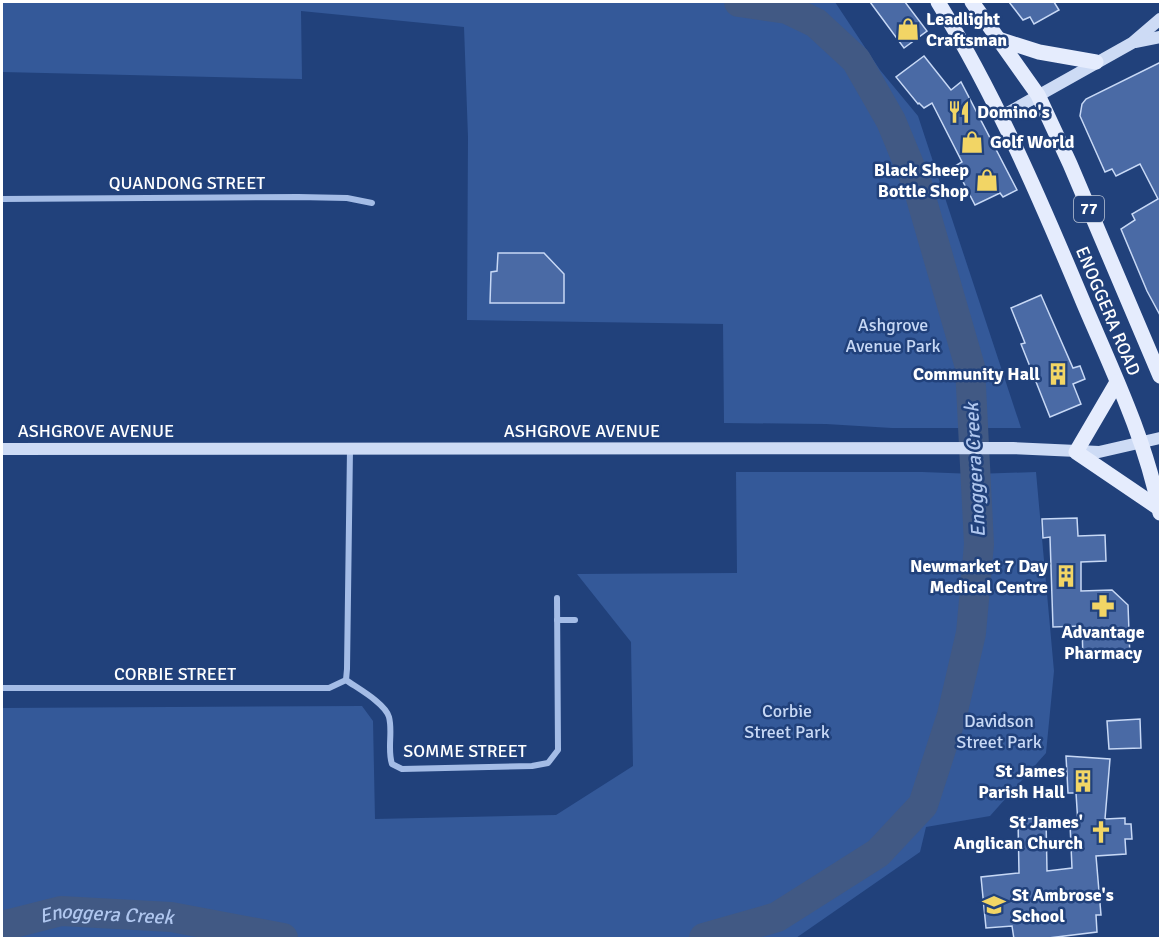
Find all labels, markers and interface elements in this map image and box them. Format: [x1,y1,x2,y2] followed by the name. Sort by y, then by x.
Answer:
[926,8,1007,51] place label: Leadlight Craftsman
[895,16,921,42] shop icon: Leadlight Craftsman
[946,99,972,125] restaurant icon: Domino's
[977,101,1050,123] place label: Domino's
[959,129,985,155] shop icon: Golf World
[990,131,1075,153] place label: Golf World
[874,159,969,202] place label: Black Sheep Bottle Shop
[974,167,1000,193] shop icon: Black Sheep Bottle Shop
[109,172,265,194] street label: QUANDONG STREET
[1074,196,1104,222] road number: 77
[1071,243,1145,379] street label: ENOGGERA ROAD
[846,314,940,357] park label: Ashgrove Avenue Park
[1045,361,1071,387] building icon: Community Hall
[913,363,1040,385] place label: Community Hall
[959,400,991,538] water label: Enoggera Creek
[18,420,174,442] street label: ASHGROVE AVENUE
[504,420,660,442] street label: ASHGROVE AVENUE
[910,555,1048,598] place label: Newmarket 7 Day Medical Centre
[1053,563,1079,589] building icon: Newmarket 7 Day Medical Centre
[1090,593,1116,619] pharmacy icon: Advantage Pharmacy
[1061,621,1145,664] place label: Advantage Pharmacy
[114,663,236,685] street label: CORBIE STREET
[744,700,830,743] park label: Corbie Street Park
[956,710,1042,753] park label: Davidson Street Park
[403,740,527,762] street label: SOMME STREET
[978,760,1065,803] place label: St James Parish Hall
[1070,768,1096,794] building icon: St James Parish Hall
[954,811,1083,854] place label: St James' Anglican Church
[1088,819,1114,845] church icon: St James' Anglican Church
[1012,884,1114,927] place label: St Ambrose's School
[981,892,1007,918] school or university icon: St Ambrose's School
[36,899,176,930] water label: Enoggera Creek

